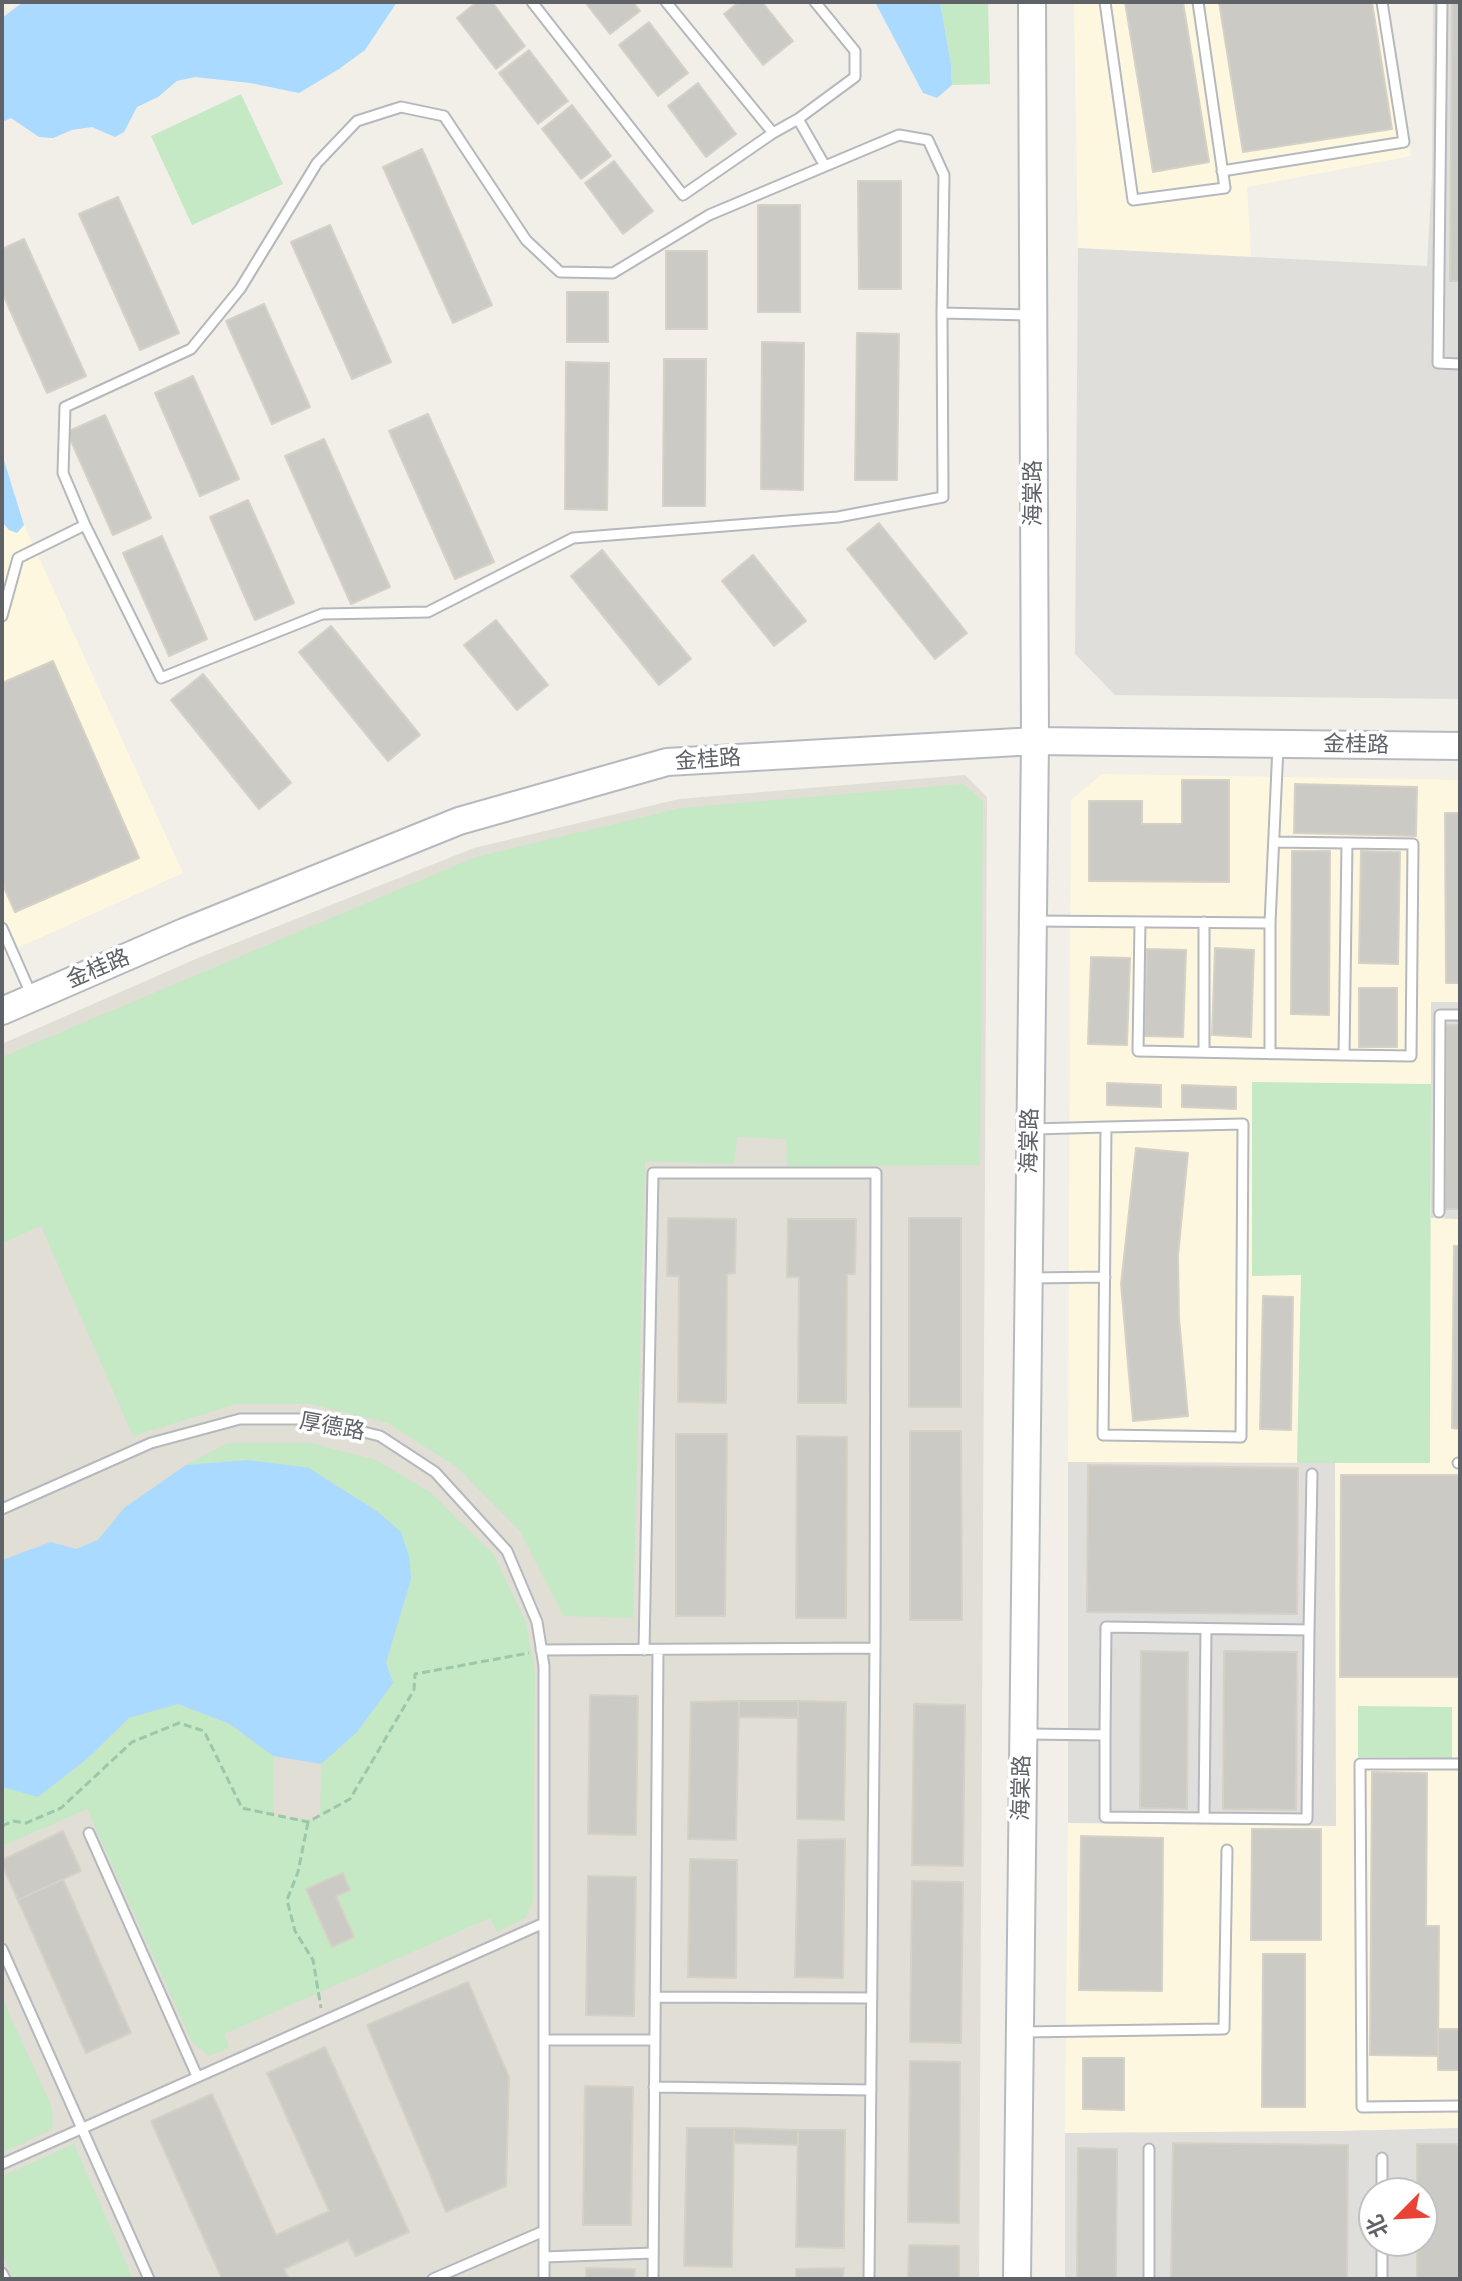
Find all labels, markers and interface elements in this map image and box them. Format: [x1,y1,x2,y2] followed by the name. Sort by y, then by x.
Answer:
[1021,460,1047,526] street label: 海棠路
[1323,731,1389,759] street label: 金桂路
[674,745,742,775] street label: 金桂路
[62,944,134,994] street label: 金桂路
[1016,1108,1044,1174] street label: 海棠路
[297,1408,367,1446] street label: 厚德路
[1008,1755,1036,1821] street label: 海棠路
[1358,2177,1438,2257] north arrow
[1362,2211,1393,2241] text: 北

